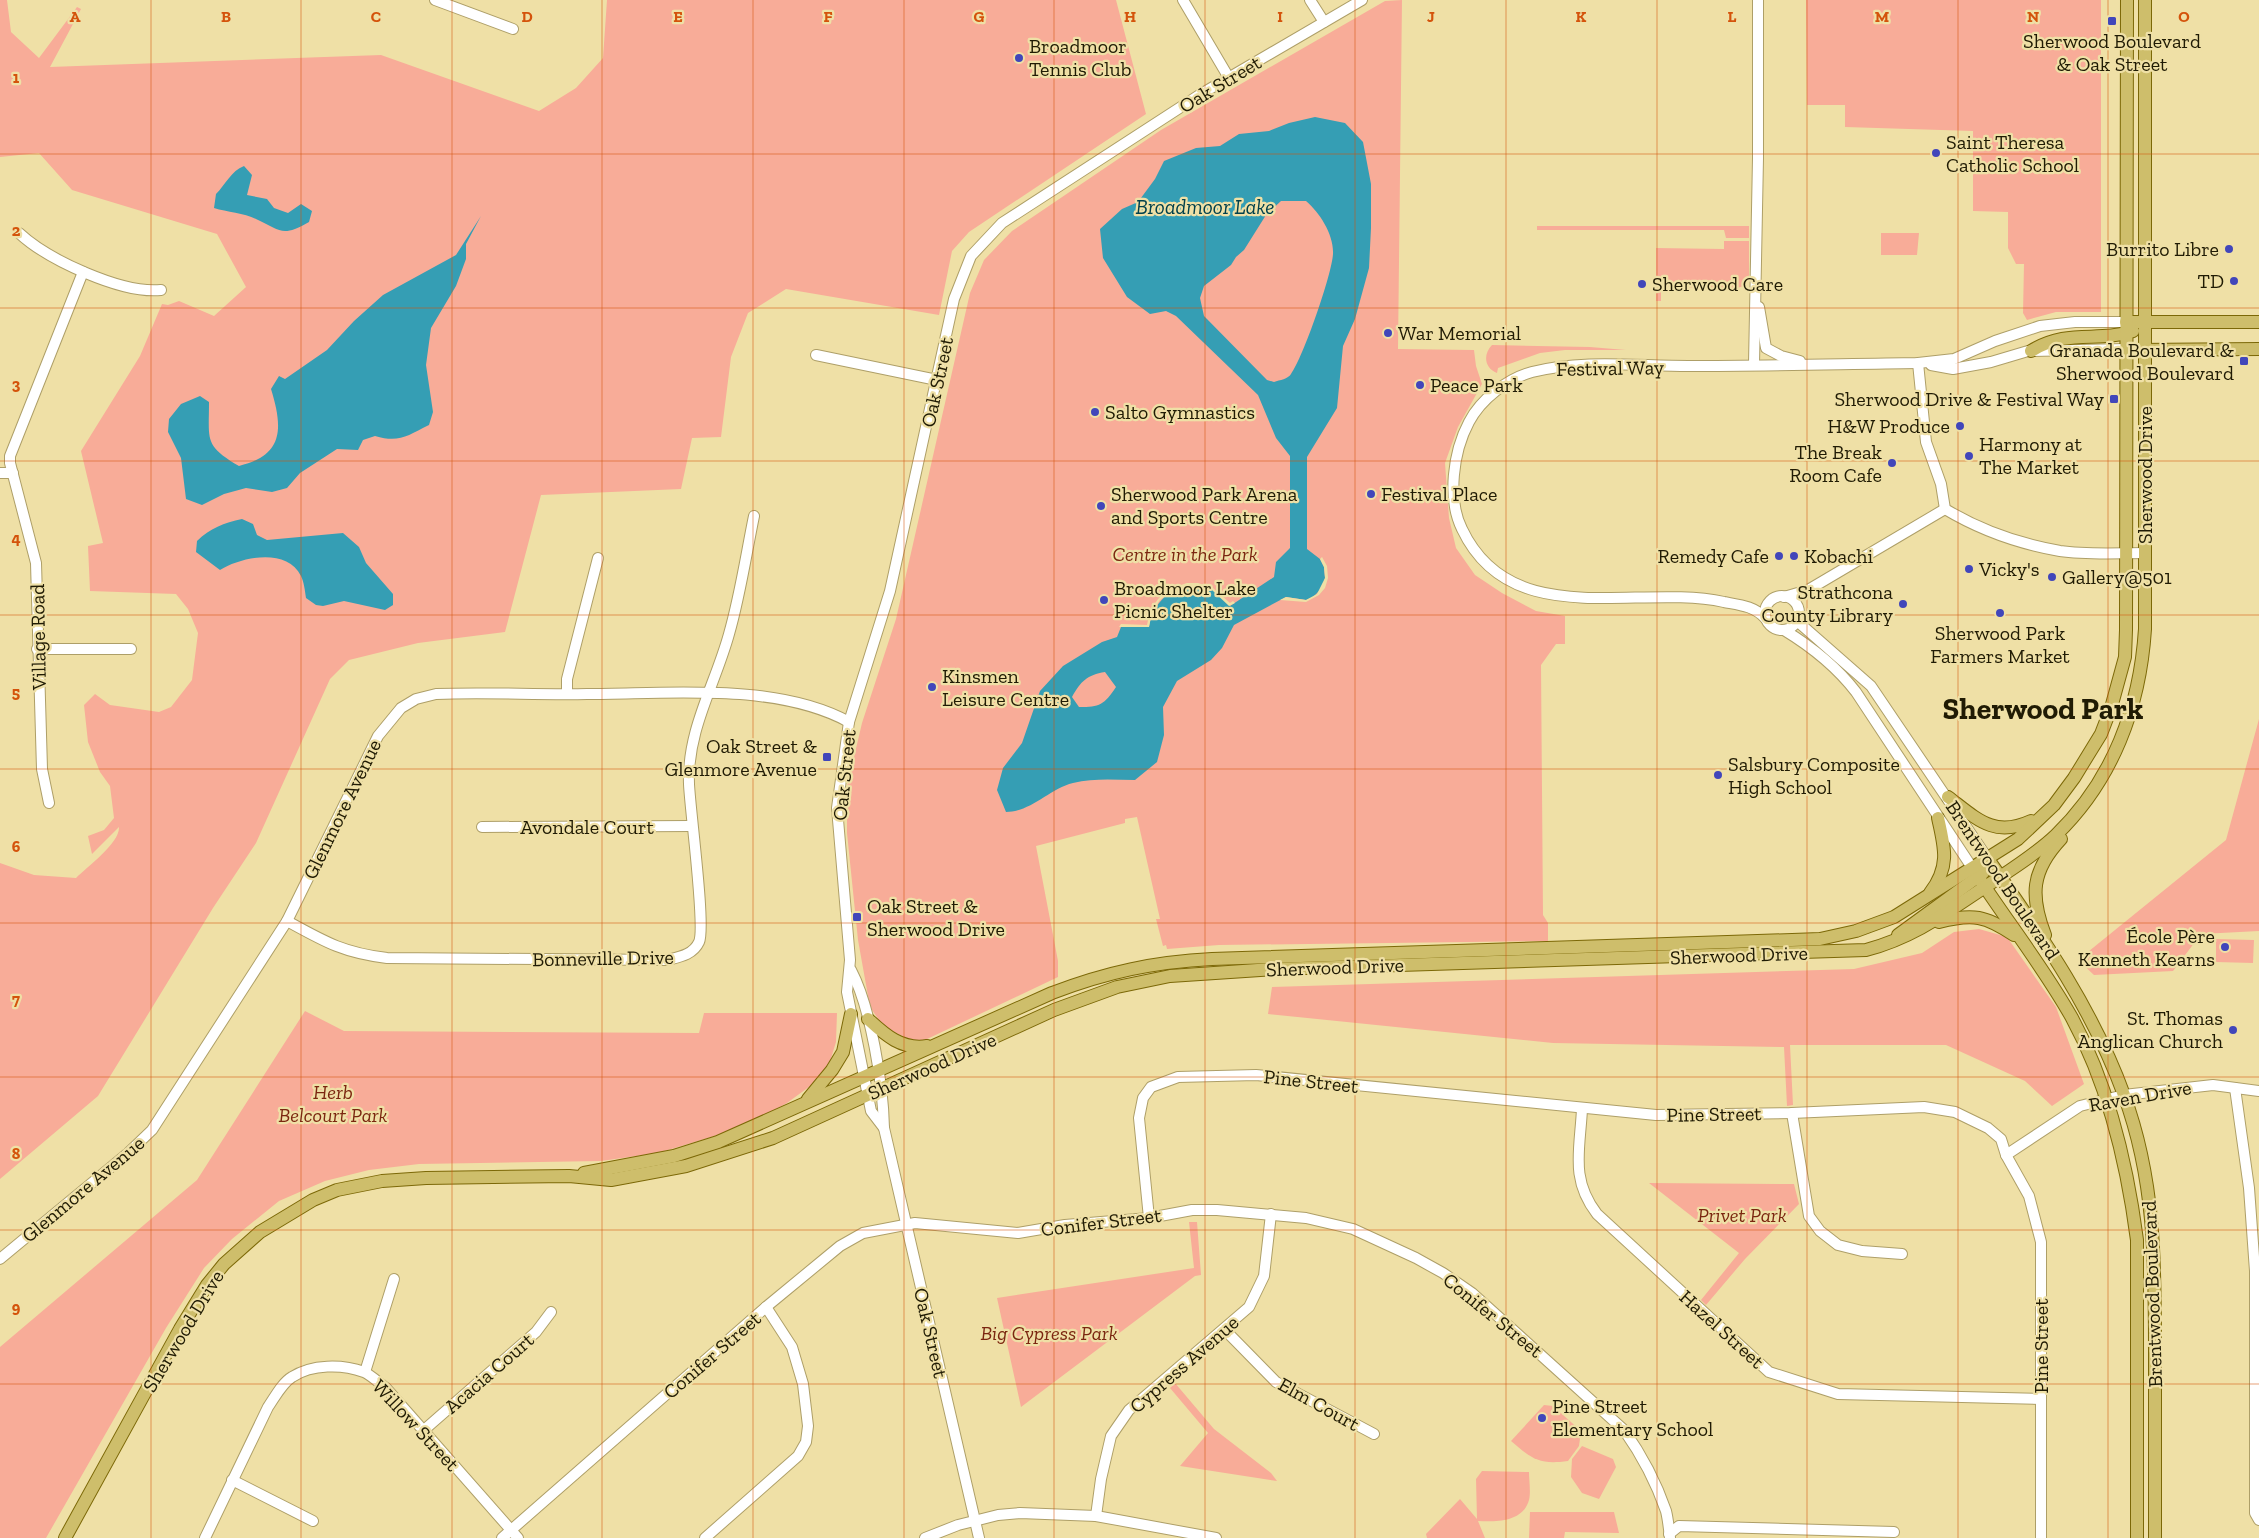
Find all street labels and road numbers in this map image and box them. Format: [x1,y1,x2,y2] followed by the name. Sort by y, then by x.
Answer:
[1174,50,1266,118] street label: Oak Street
[916,334,958,429] street label: Oak Street
[1556,355,1665,381] street label: Festival Way
[2133,406,2157,544] street label: Sherwood Drive
[25,584,51,691] street label: Village Road
[827,728,861,822] street label: Oak Street
[298,735,386,883] street label: Glenmore Avenue
[1941,796,2065,964] street label: Brentwood Boulevard
[520,815,654,839] street label: Avondale Court
[1670,941,1808,969] street label: Sherwood Drive
[532,945,674,971] street label: Bonneville Drive
[1266,953,1404,981] street label: Sherwood Drive
[864,1027,1000,1105] street label: Sherwood Drive
[1262,1064,1360,1098] street label: Pine Street
[2087,1075,2193,1117] street label: Raven Drive
[1666,1101,1762,1127] street label: Pine Street
[17,1131,149,1247] street label: Glenmore Avenue
[2137,1200,2167,1388] street label: Brentwood Boulevard
[1039,1203,1163,1241] street label: Conifer Street
[137,1266,229,1396] street label: Sherwood Drive
[1438,1268,1548,1363] street label: Conifer Street
[1675,1285,1770,1374] street label: Hazel Street
[909,1286,953,1381] street label: Oak Street
[2029,1298,2053,1394] street label: Pine Street
[658,1306,766,1404] street label: Conifer Street
[1125,1310,1243,1418] street label: Cypress Avenue
[439,1327,539,1418] street label: Acacia Court
[1274,1372,1364,1436] street label: Elm Court
[367,1374,465,1476] street label: Willow Street

